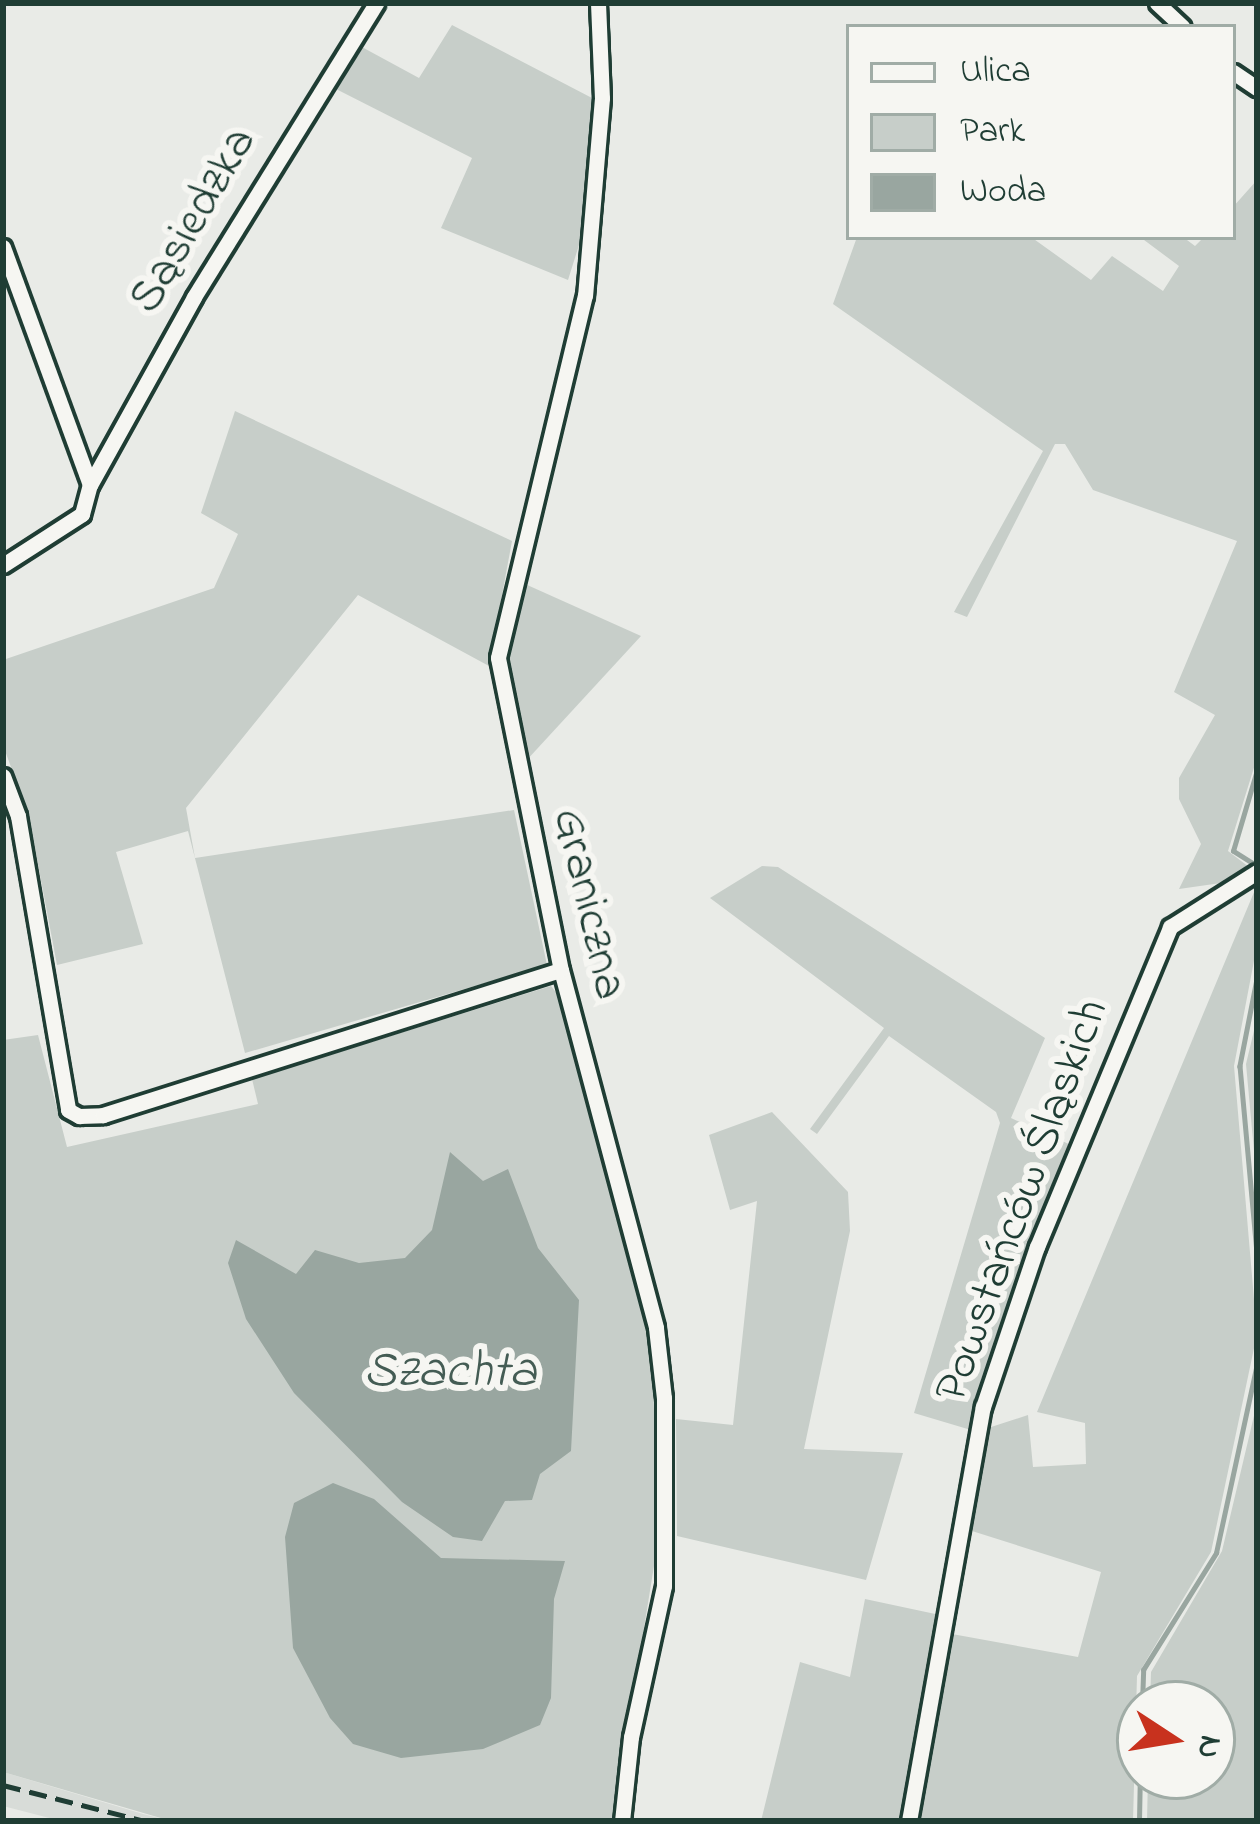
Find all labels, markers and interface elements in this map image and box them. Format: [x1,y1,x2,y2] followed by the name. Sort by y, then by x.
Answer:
[846,24,1236,240] legend
[960,46,1031,99] text: Ulica
[960,106,1025,159] text: Park
[118,118,270,324] street label: Sąsiedzka
[960,166,1046,219] text: Woda
[538,803,638,1005] street label: Graniczna
[923,992,1123,1410] street label: Powstańców Śląskich
[363,1342,537,1404] water label: Szachta
[1116,1680,1236,1800] north arrow
[1182,1731,1234,1763] text: N

